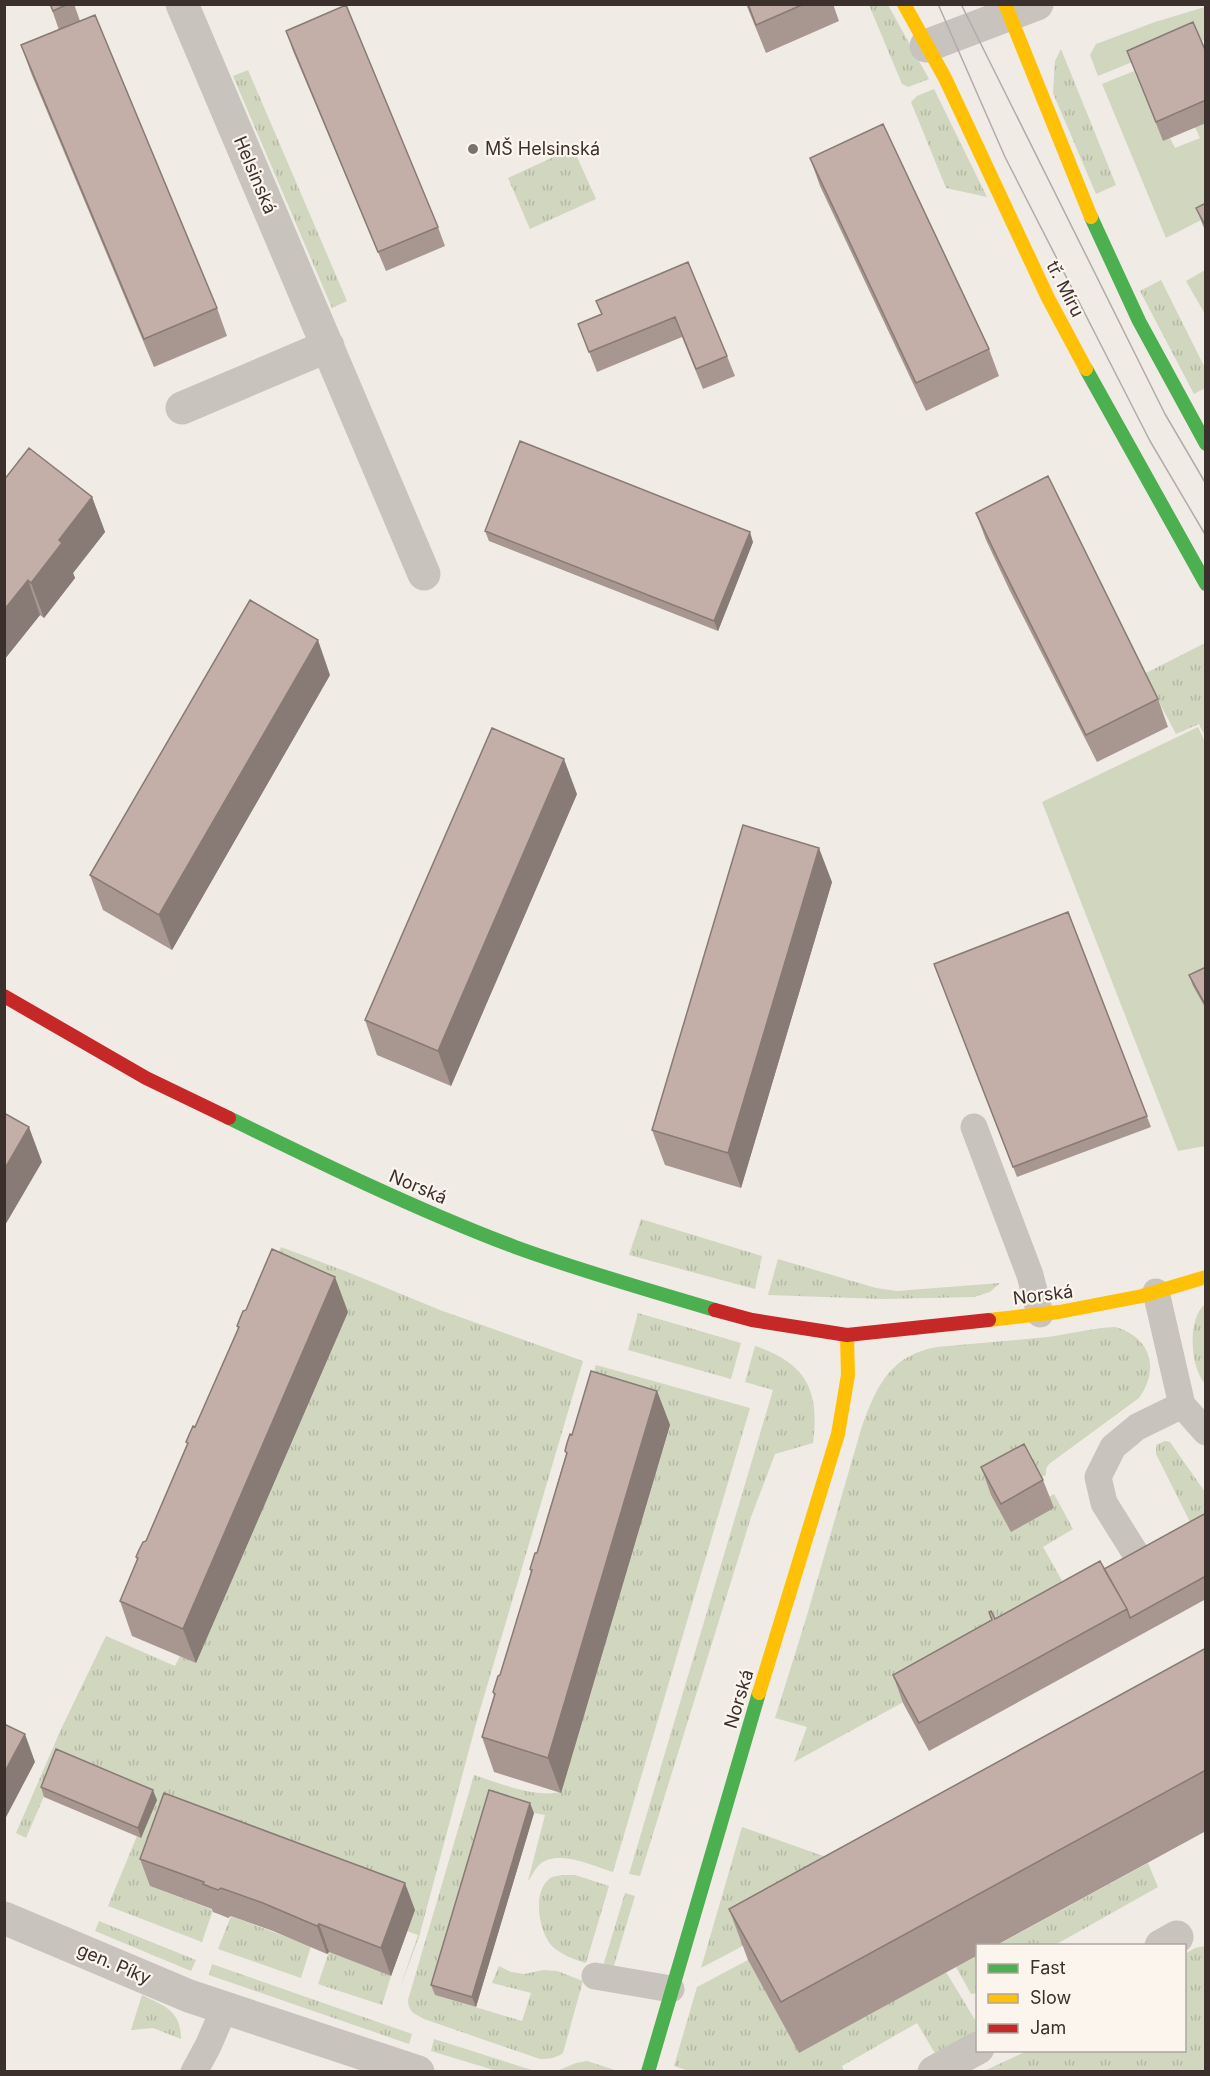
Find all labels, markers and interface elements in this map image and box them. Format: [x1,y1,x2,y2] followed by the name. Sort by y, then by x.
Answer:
[230,133,281,217] street label: Helsinská
[485,137,600,159] place label: MŠ Helsinská
[466,142,480,156] marker: MŠ Helsinská
[1043,257,1088,320] street label: tř. Míru
[386,1165,450,1208] street label: Norská
[1012,1280,1074,1309] street label: Norská
[720,1667,757,1731] street label: Norská
[74,1939,154,1988] street label: gen. Píky
[976,1944,1186,2052] legend
[1030,1957,1066,1978] text: Fast
[1030,1987,1071,2008] text: Slow
[1030,2017,1066,2038] text: Jam

